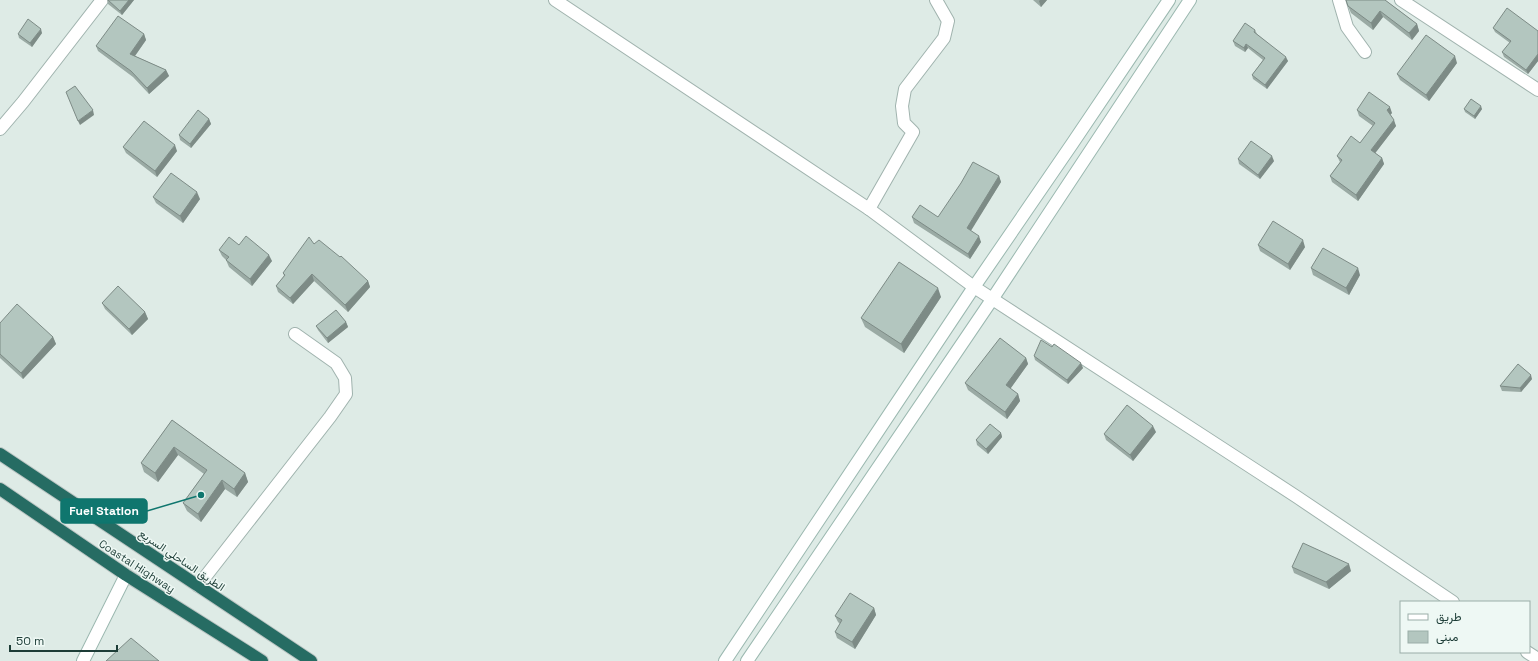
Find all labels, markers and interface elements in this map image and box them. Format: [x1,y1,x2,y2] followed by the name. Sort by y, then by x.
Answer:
[61,499,147,523] callout: Fuel Station
[69,503,139,519] text: Fuel Station
[135,526,228,596] street label: الطريق الساحلي السريع
[96,536,178,596] street label: Coastal Highway
[1400,601,1530,653] legend
[1436,609,1462,625] text: طريق
[10,627,117,653] scale bar
[1436,629,1458,645] text: مبنى
[16,633,44,649] text: 50 m

